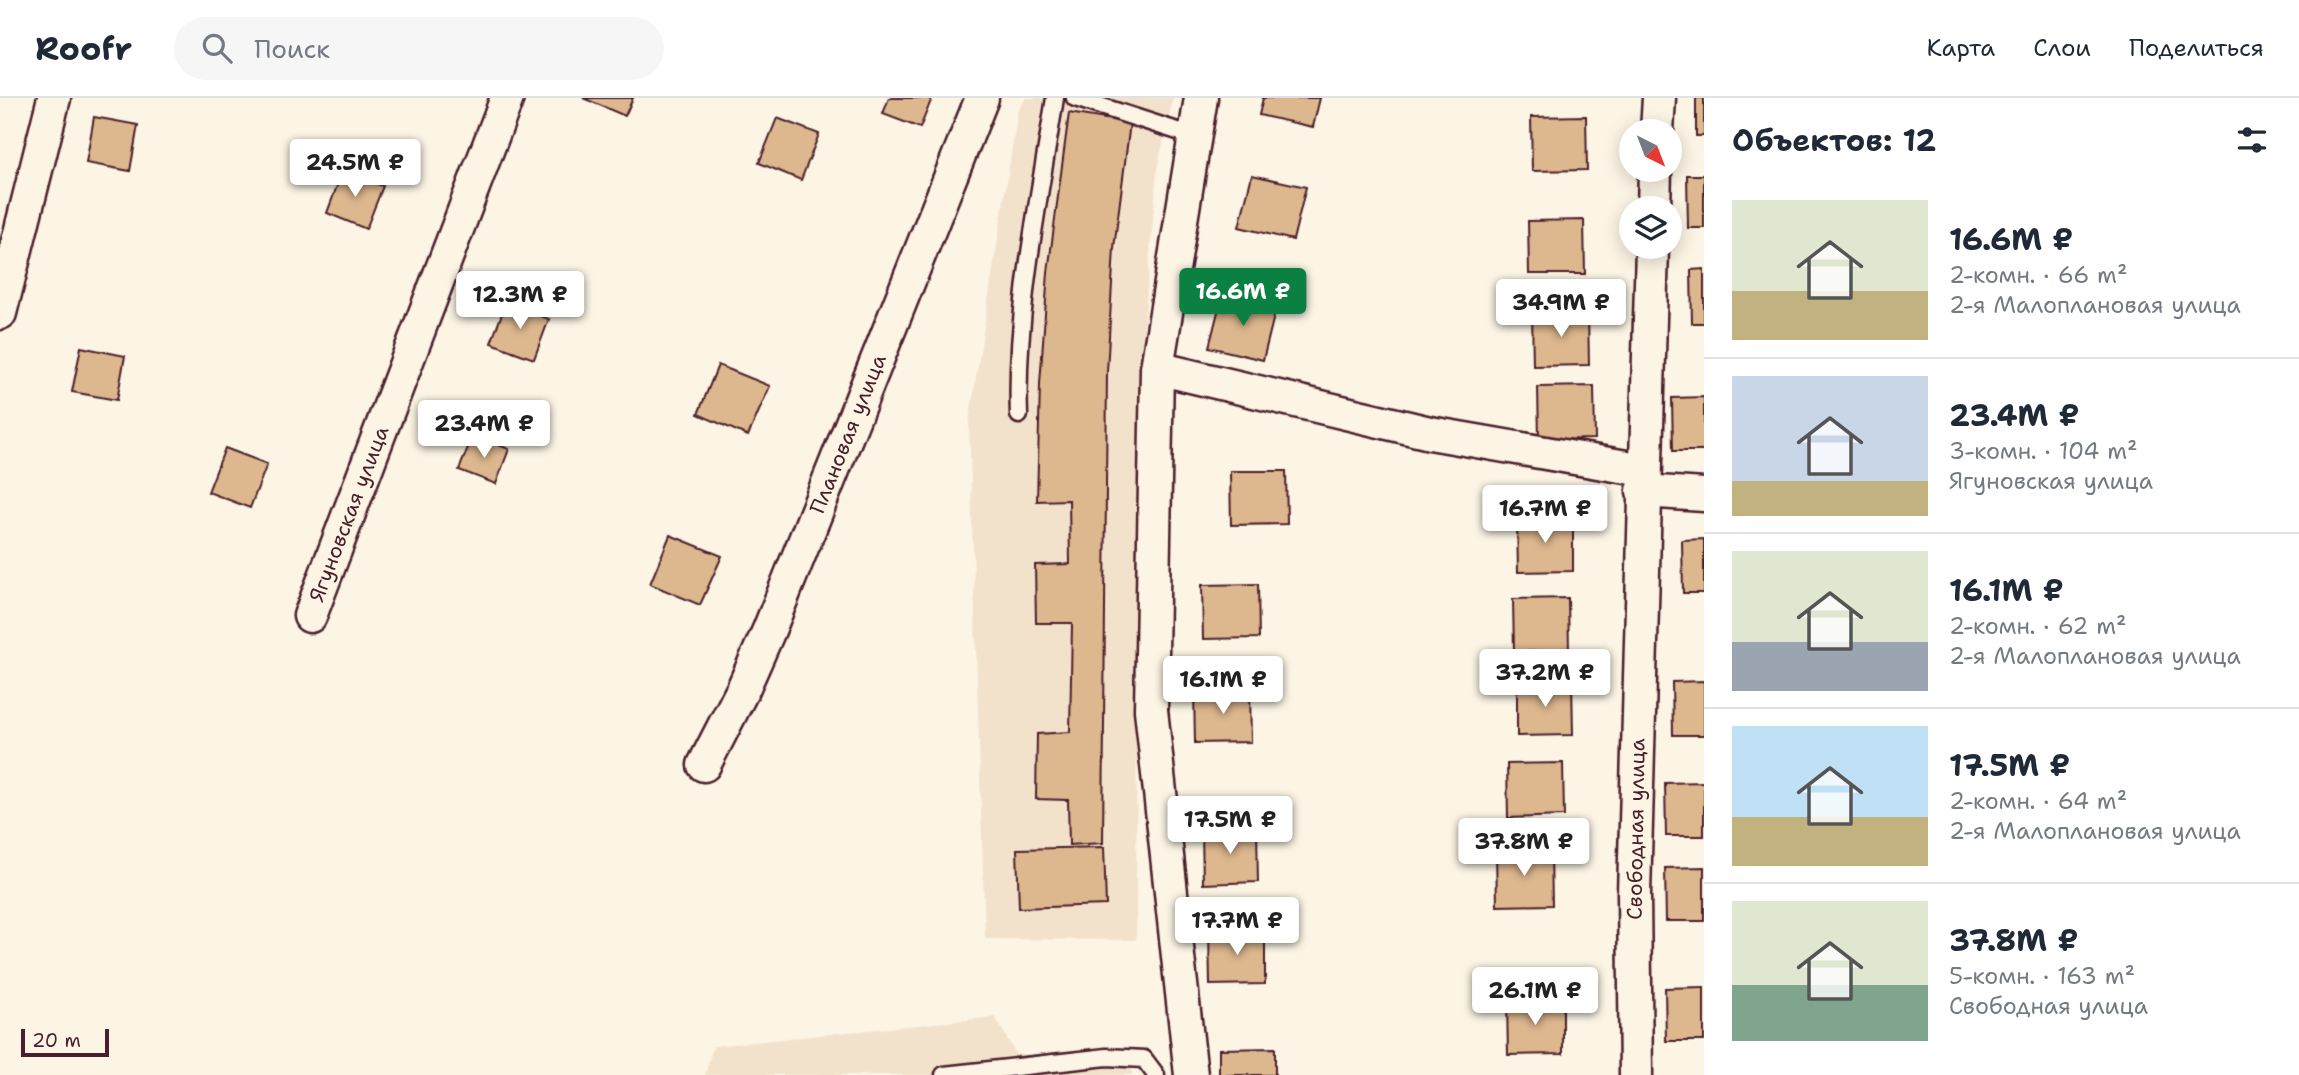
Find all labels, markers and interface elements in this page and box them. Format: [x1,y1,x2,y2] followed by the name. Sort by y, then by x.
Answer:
[174,17,664,80] search box
[35,26,132,71] text: Roofr
[198,29,236,67] icon: search
[254,31,330,66] text: Поиск
[1927,32,1995,64] text: Карта
[2033,32,2091,64] text: Слои
[2129,32,2264,64] text: Поделиться
[1619,119,1682,182] north arrow
[1619,119,1682,259] map controls
[1732,120,1936,161] text: Объектов: 12
[2233,121,2271,159] icon: filters
[290,140,420,199] pin: 24.5M ₽
[306,147,404,177] text: 24.5M ₽
[1619,196,1682,259] button: layers
[1949,219,2073,260] text: 16.6M ₽
[1788,228,1872,312] icon: home
[1949,260,2128,290] text: 2-комн. · 66 m²
[1178,268,1308,328] pin: 16.6M ₽
[455,272,585,331] pin: 12.3M ₽
[1195,276,1291,306] text: 16.6M ₽
[472,279,568,309] text: 12.3M ₽
[1496,280,1626,339] pin: 34.9M ₽
[1512,287,1610,317] text: 34.9M ₽
[1949,290,2241,320] text: 2-я Малоплановая улица
[803,350,893,518] street label: Плановая улица
[1949,395,2080,436] text: 23.4M ₽
[419,400,549,460] pin: 23.4M ₽
[1788,404,1872,488] icon: home
[434,408,534,438] text: 23.4M ₽
[303,422,395,606] street label: Ягуновская улица
[1949,436,2138,466] text: 3-комн. · 104 m²
[1949,466,2153,496] text: Ягуновская улица
[1480,486,1610,545] pin: 16.7M ₽
[1498,493,1592,523] text: 16.7M ₽
[1949,570,2064,611] text: 16.1M ₽
[1788,579,1872,663] icon: home
[1949,611,2127,641] text: 2-комн. · 62 m²
[1949,641,2241,671] text: 2-я Малоплановая улица
[1480,650,1610,709] pin: 37.2M ₽
[1158,656,1288,716] pin: 16.1M ₽
[1495,657,1595,687] text: 37.2M ₽
[1179,664,1267,694] text: 16.1M ₽
[1620,738,1652,920] street label: Свободная улица
[1949,745,2070,786] text: 17.5M ₽
[1788,754,1872,838] icon: home
[1949,786,2127,816] text: 2-комн. · 64 m²
[1165,796,1295,856] pin: 17.5M ₽
[1184,804,1276,834] text: 17.5M ₽
[1949,816,2241,846] text: 2-я Малоплановая улица
[1459,818,1589,878] pin: 37.8M ₽
[1474,826,1574,856] text: 37.8M ₽
[1172,898,1302,957] pin: 17.7M ₽
[1191,905,1283,935] text: 17.7M ₽
[1949,920,2078,961] text: 37.8M ₽
[1788,929,1872,1013] icon: home
[1949,961,2135,991] text: 5-комн. · 163 m²
[1470,968,1600,1027] pin: 26.1M ₽
[1488,975,1582,1005] text: 26.1M ₽
[1949,991,2148,1021] text: Свободная улица
[21,1026,108,1058] scale bar
[32,1028,81,1053] text: 20 m

